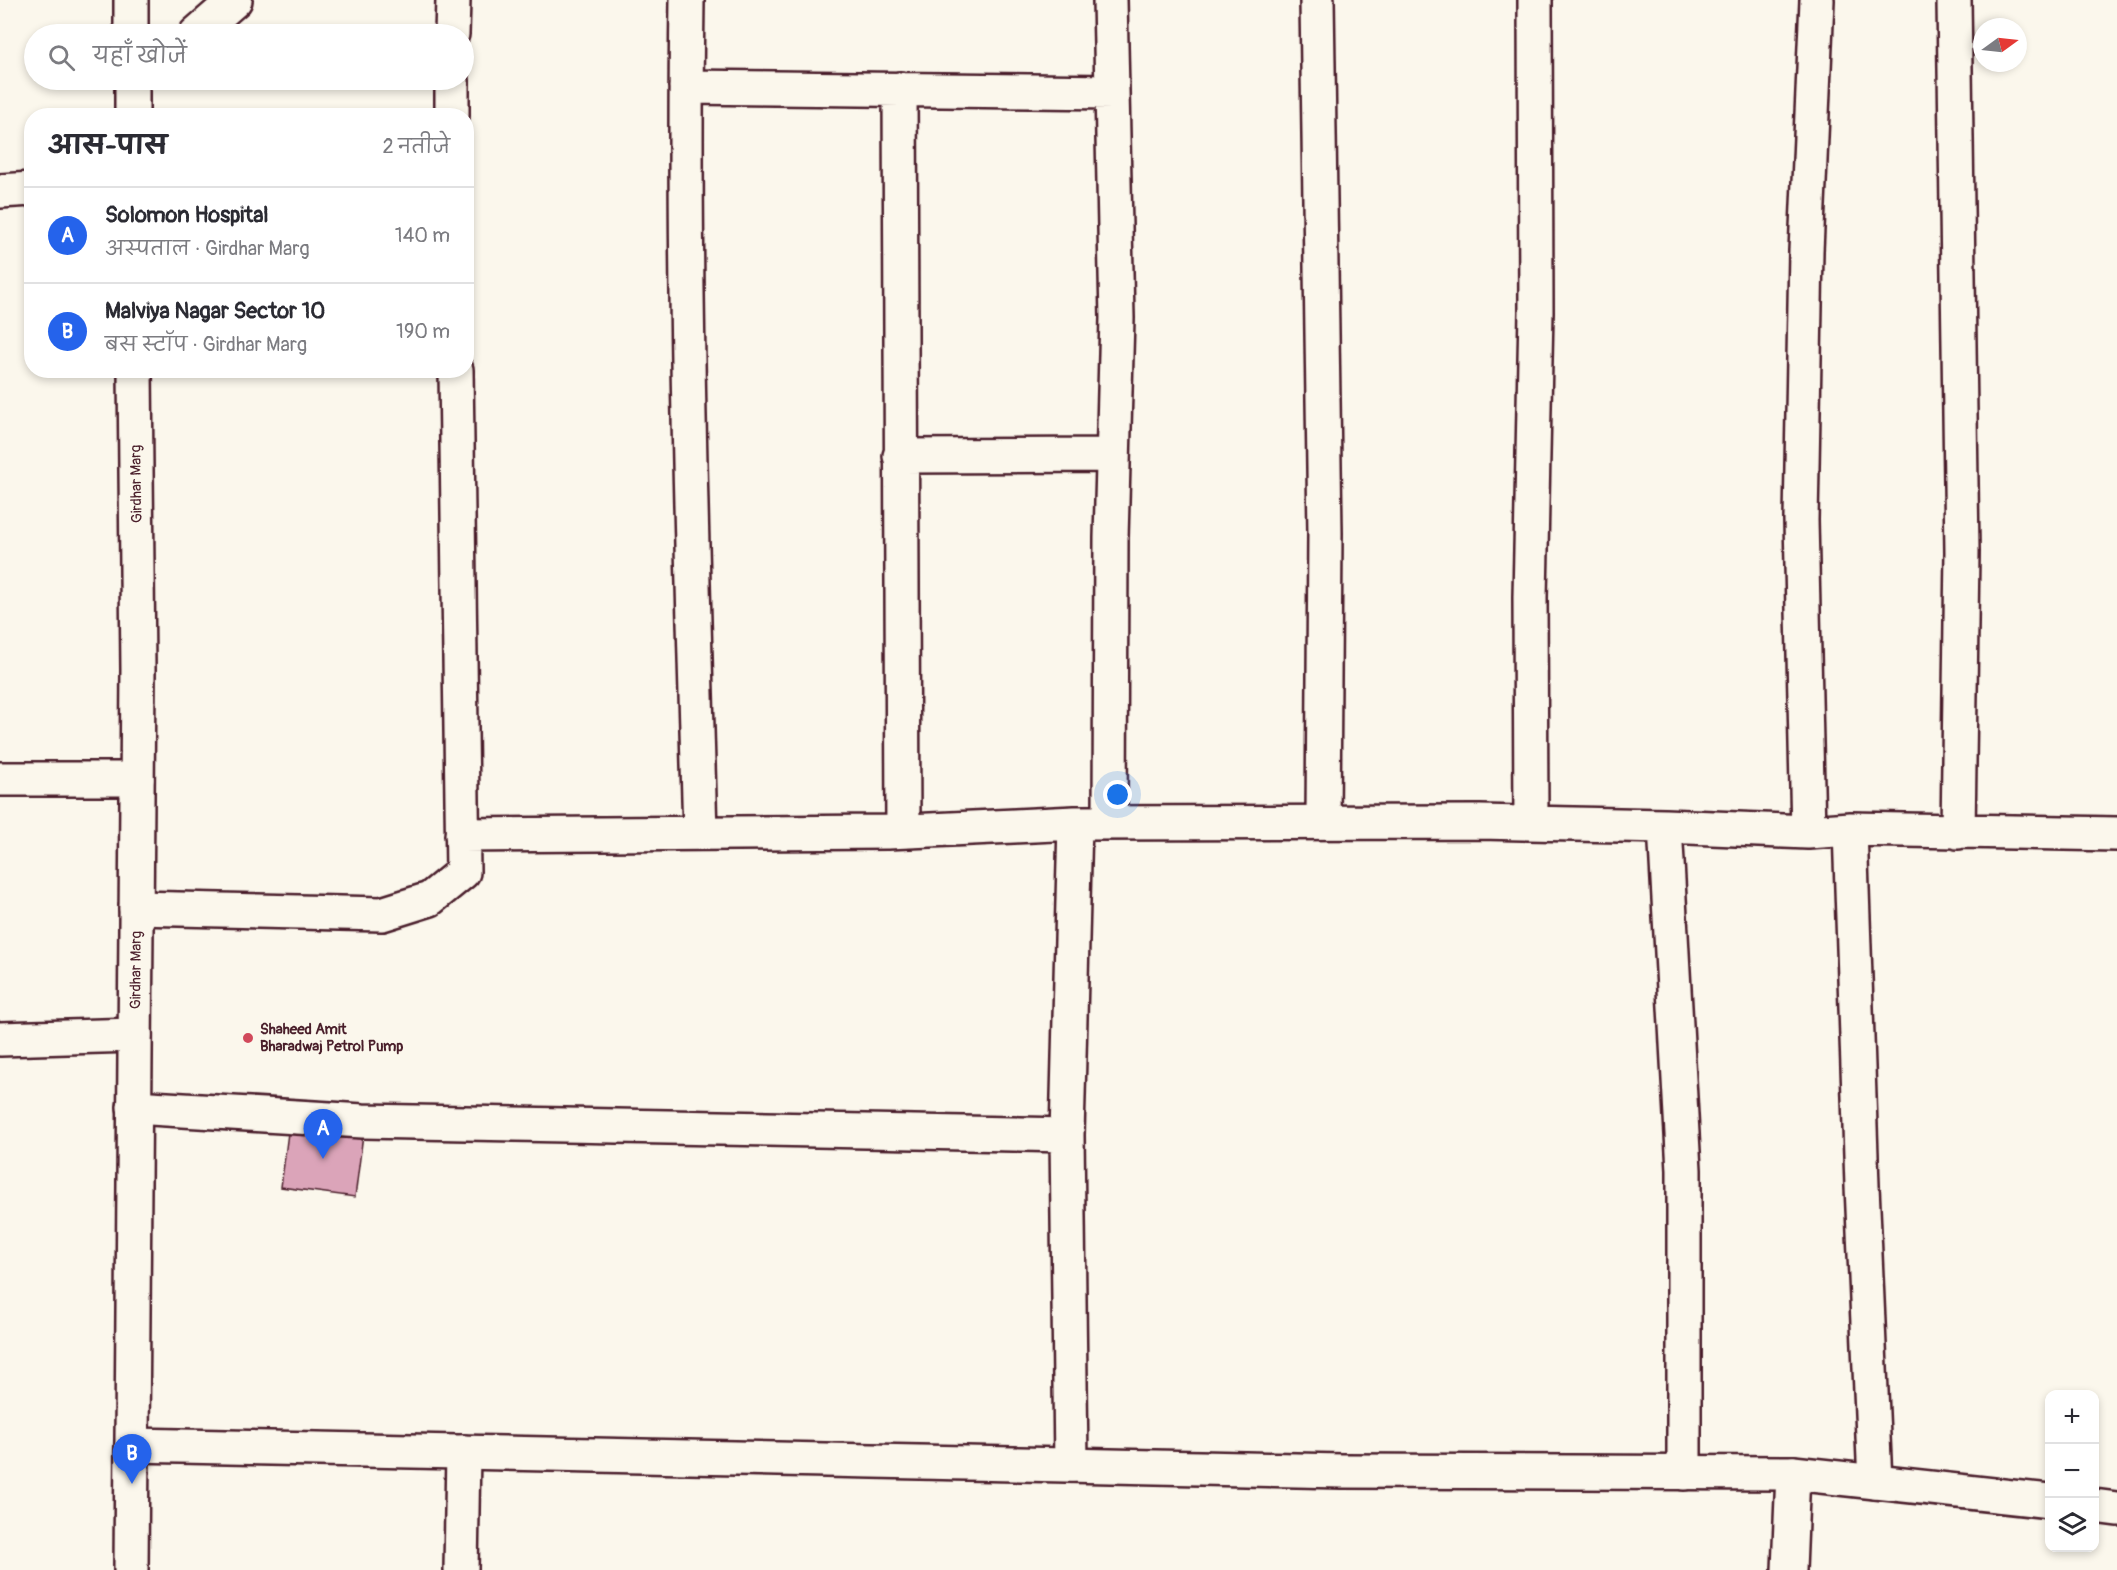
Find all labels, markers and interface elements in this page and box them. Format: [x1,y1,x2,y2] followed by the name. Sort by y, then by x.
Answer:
[1973,18,2027,72] north arrow
[24,24,474,90] search box
[45,41,78,74] icon: search
[93,42,187,70] text: यहाँ खोजें
[48,130,167,162] text: आस-पास
[383,134,450,159] text: 2 नतीजे
[105,201,269,229] text: Solomon Hospital
[61,223,74,248] text: A
[395,223,450,248] text: 140 m
[105,236,309,261] text: अस्पताल · Girdhar Marg
[105,297,325,325] text: Malviya Nagar Sector 10
[62,319,73,344] text: B
[396,319,450,344] text: 190 m
[105,332,307,357] text: बस स्टॉप · Girdhar Marg
[126,445,147,523] street label: Girdhar Marg
[1103,780,1132,809] your location
[126,931,146,1009] street label: Girdhar Marg
[260,1020,403,1056] place label: Shaheed Amit Bharadwaj Petrol Pump
[241,1031,255,1045] marker: Shaheed Amit Bharadwaj Petrol Pump
[304,1110,342,1159] pin: A
[2045,1390,2099,1552] map controls
[2045,1390,2099,1444] button: +
[112,1434,152,1484] pin: B
[2045,1444,2099,1498] button: −
[2045,1498,2099,1552] button: layers

